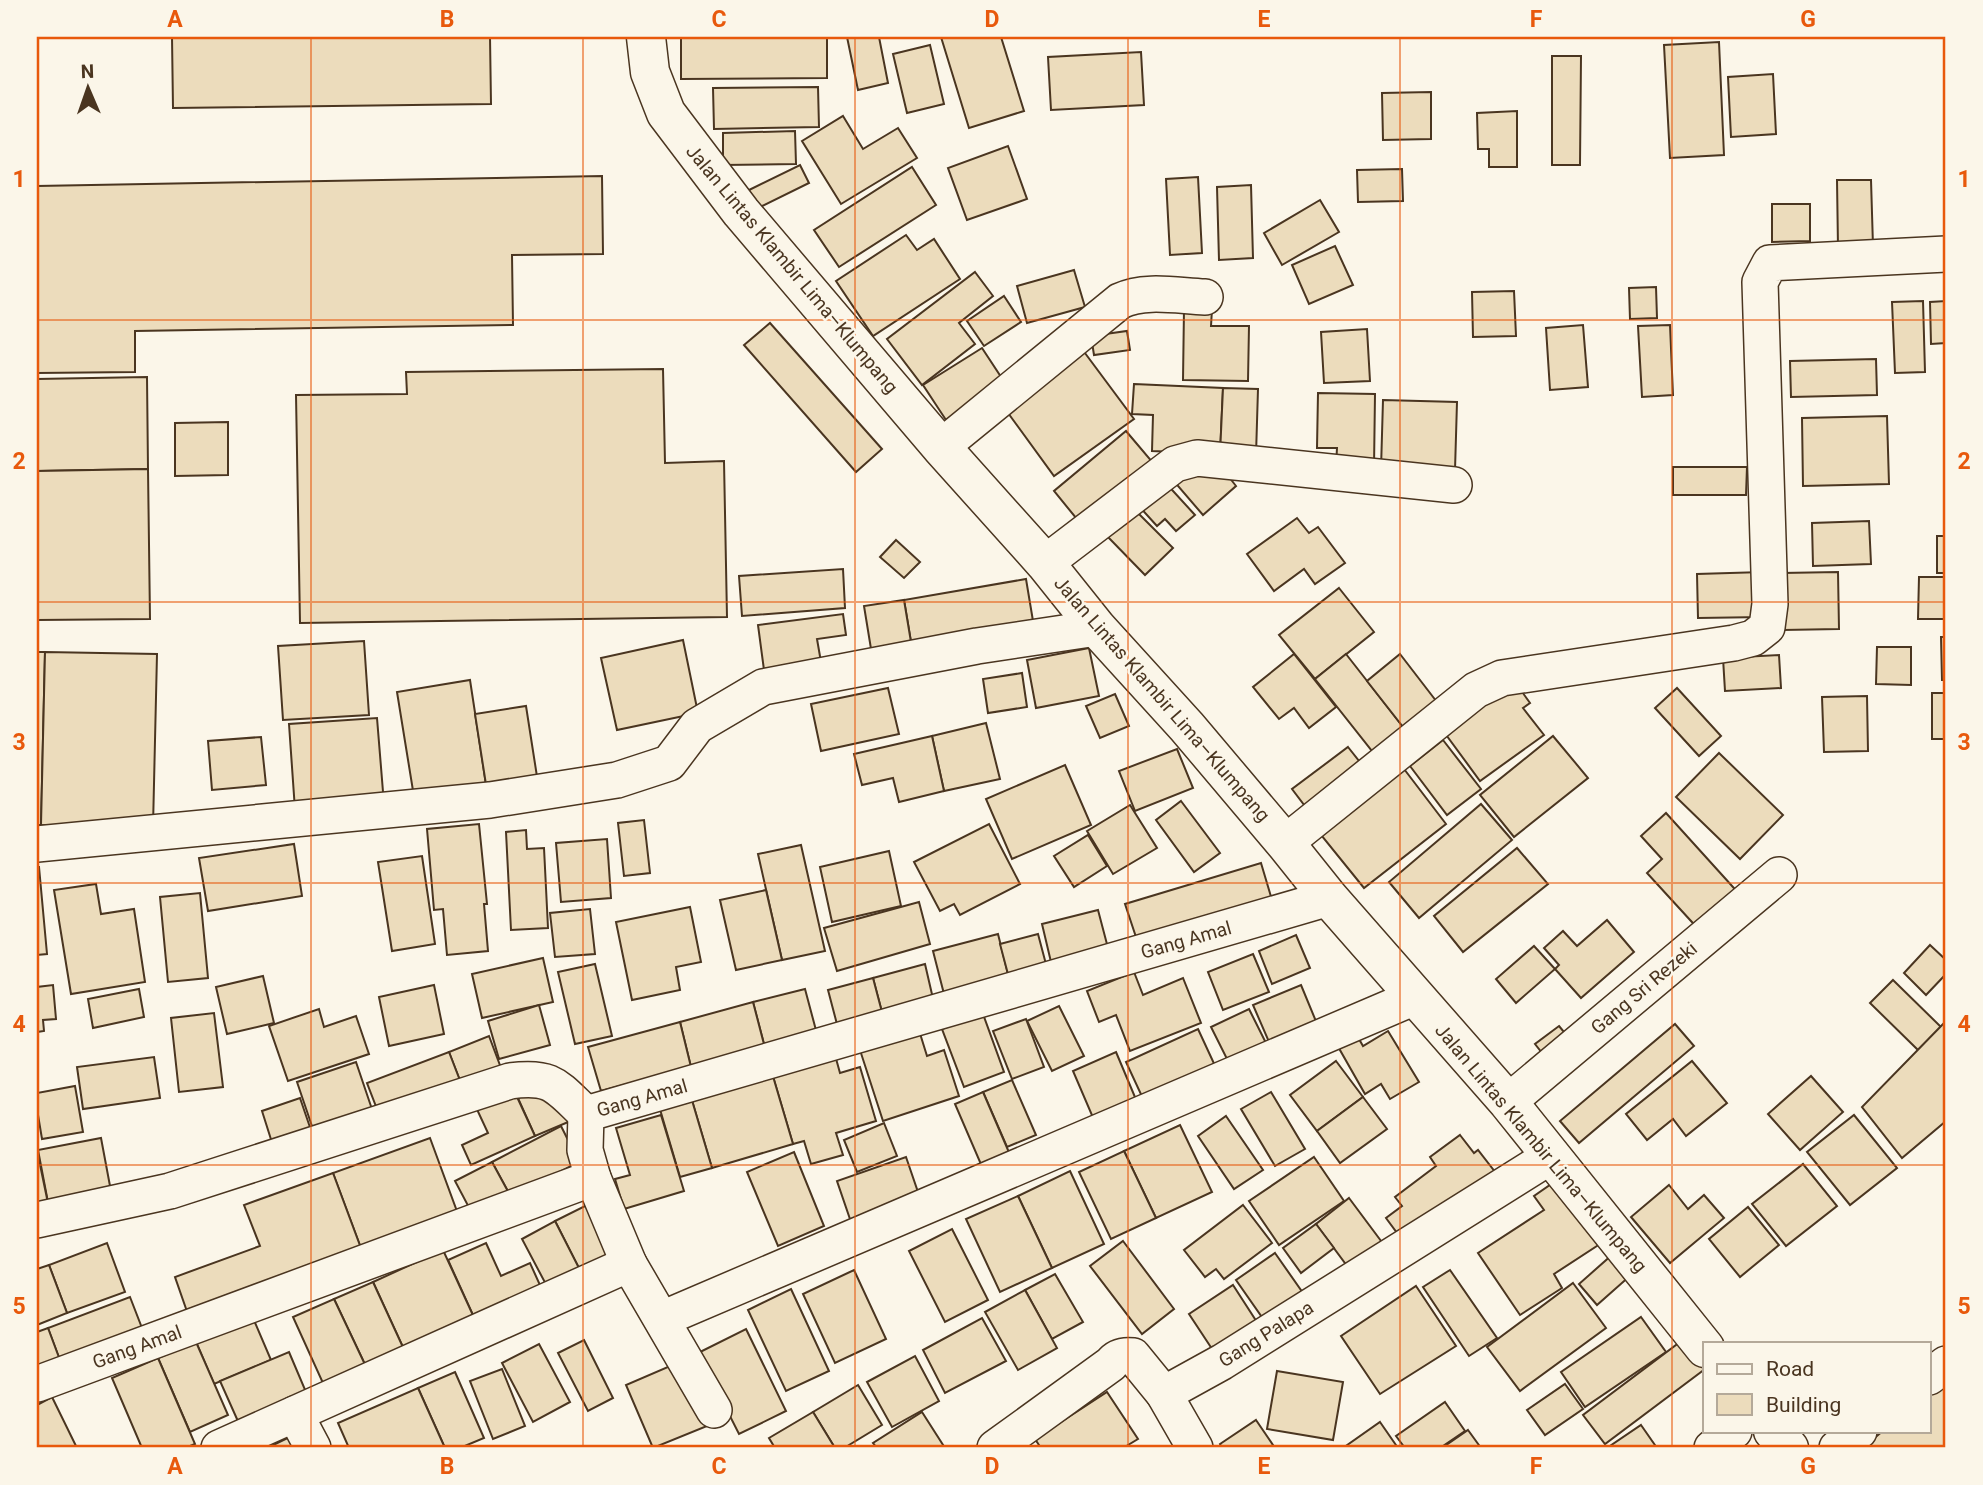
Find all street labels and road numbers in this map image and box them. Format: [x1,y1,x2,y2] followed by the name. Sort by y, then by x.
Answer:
[681,140,903,398] street label: Jalan Lintas Klambir Lima–Klumpang
[1049,572,1275,826] street label: Jalan Lintas Klambir Lima–Klumpang
[1138,916,1234,964] street label: Gang Amal
[1586,937,1702,1039] street label: Gang Sri Rezeki
[1430,1019,1652,1277] street label: Jalan Lintas Klambir Lima–Klumpang
[594,1074,690,1122] street label: Gang Amal
[1214,1296,1318,1372] street label: Gang Palapa
[89,1320,185,1374] street label: Gang Amal

